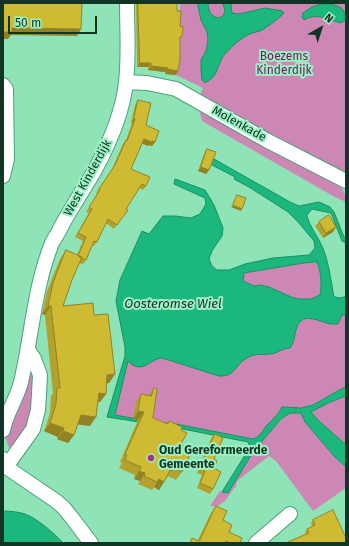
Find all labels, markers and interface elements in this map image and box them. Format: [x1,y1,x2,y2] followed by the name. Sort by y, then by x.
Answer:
[10,8,99,34] scale bar
[301,8,341,48] north arrow
[322,11,336,26] text: N
[15,16,41,30] text: 50 m
[256,50,312,78] park label: Boezems Kinderdijk
[209,103,269,145] street label: Molenkade
[61,137,115,219] street label: West Kinderdijk
[124,296,222,312] water label: Oosteromse Wiel
[159,444,267,472] place label: Oud Gereformeerde Gemeente
[146,453,156,463] marker: Oud Gereformeerde Gemeente

